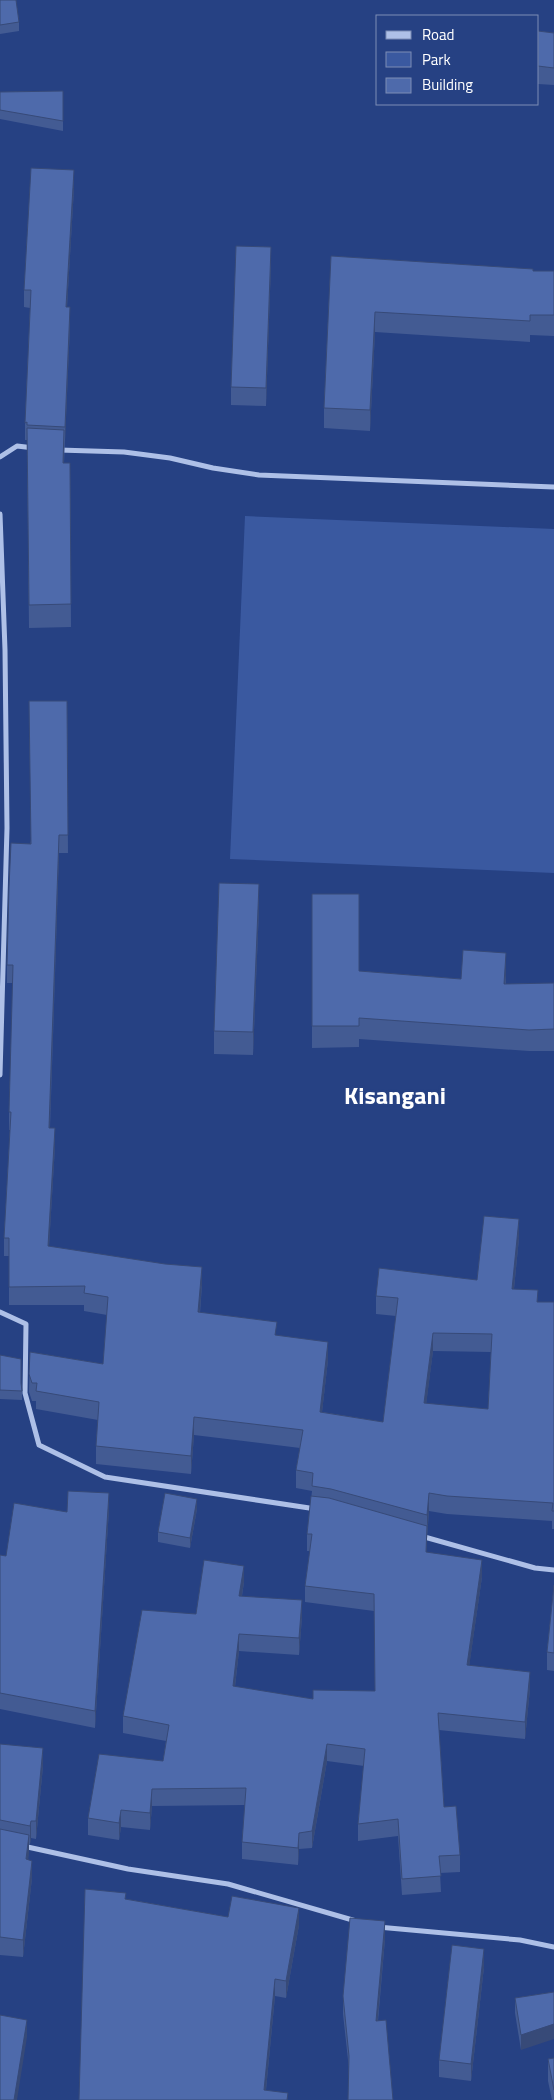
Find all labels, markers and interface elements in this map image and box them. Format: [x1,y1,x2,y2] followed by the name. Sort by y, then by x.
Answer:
[376,15,539,105] legend
[422,23,454,46] text: Road
[422,48,451,71] text: Park
[422,73,473,96] text: Building
[344,1077,446,1113] district label: Kisangani

